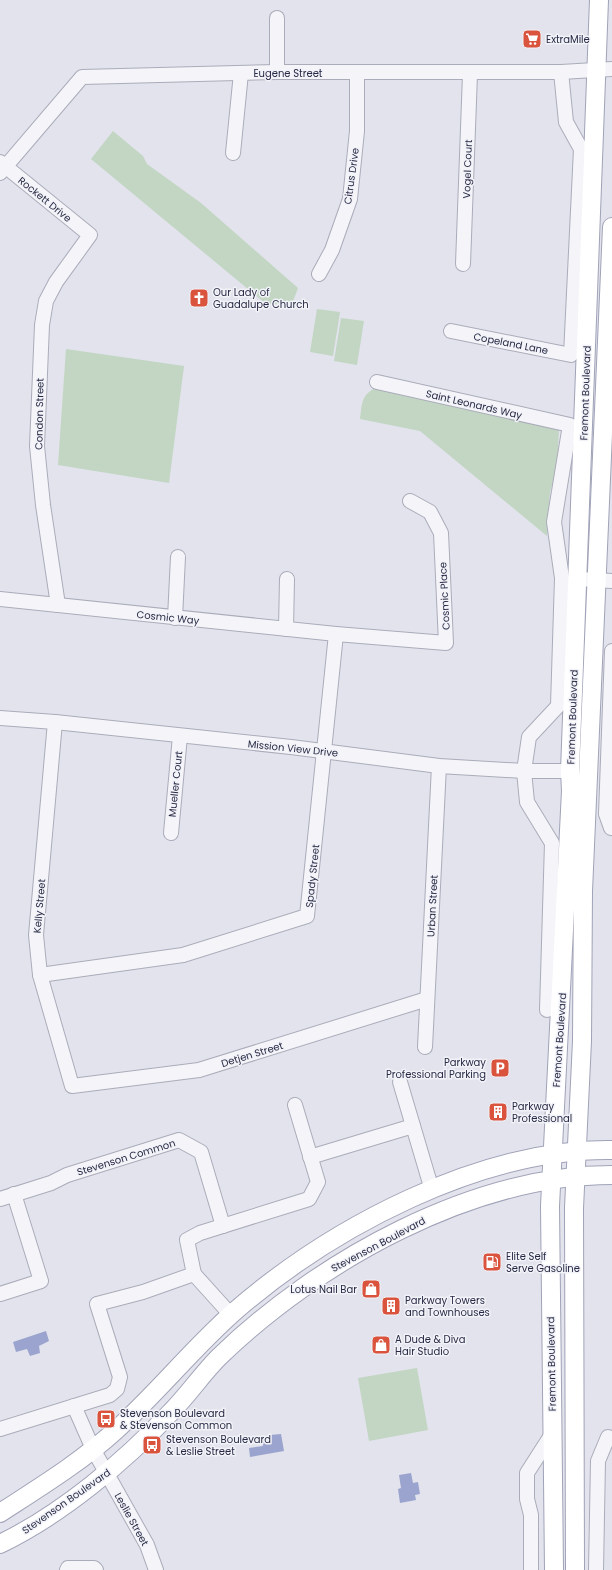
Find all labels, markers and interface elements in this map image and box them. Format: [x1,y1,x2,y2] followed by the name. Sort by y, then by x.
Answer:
[521,28,543,50] supermarket icon: ExtraMile
[546,32,590,47] place label: ExtraMile
[253,66,323,81] street label: Eugene Street
[459,139,476,199] street label: Vogel Court
[340,147,363,205] street label: Citrus Drive
[15,173,75,226] street label: Rockett Drive
[213,285,309,312] place label: Our Lady of Guadalupe Church
[188,287,210,309] church icon: Our Lady of Guadalupe Church
[472,329,550,358] street label: Copeland Lane
[576,345,595,441] street label: Fremont Boulevard
[31,378,48,450] street label: Condon Street
[424,386,524,423] street label: Saint Leonards Way
[435,562,454,630] street label: Cosmic Place
[136,607,200,628] street label: Cosmic Way
[563,669,582,765] street label: Fremont Boulevard
[247,736,339,761] street label: Mission View Drive
[165,750,186,818] street label: Mueller Court
[302,843,323,909] street label: Spady Street
[423,874,442,938] street label: Urban Street
[30,878,49,934] street label: Kelly Street
[549,992,570,1088] street label: Fremont Boulevard
[219,1038,285,1071] street label: Detjen Street
[386,1055,486,1082] place label: Parkway Professional Parking
[489,1057,511,1079] parking icon: Parkway Professional Parking
[512,1099,572,1126] place label: Parkway Professional
[487,1101,509,1123] building icon: Parkway Professional
[75,1135,177,1180] street label: Stevenson Common
[328,1213,428,1276] street label: Stevenson Boulevard
[506,1249,580,1276] place label: Elite Self Serve Gasoline
[481,1251,503,1273] fuel station icon: Elite Self Serve Gasoline
[360,1278,382,1300] shop icon: Lotus Nail Bar
[290,1282,357,1297] place label: Lotus Nail Bar
[405,1293,490,1320] place label: Parkway Towers and Townhouses
[380,1295,402,1317] building icon: Parkway Towers and Townhouses
[543,1316,560,1412] street label: Fremont Boulevard
[395,1332,465,1359] place label: A Dude & Diva Hair Studio
[370,1334,392,1356] shop icon: A Dude & Diva Hair Studio
[120,1406,232,1433] place label: Stevenson Boulevard & Stevenson Common
[95,1408,117,1430] bus stop icon: Stevenson Boulevard & Stevenson Common
[166,1432,271,1459] place label: Stevenson Boulevard & Leslie Street
[141,1434,163,1456] bus stop icon: Stevenson Boulevard & Leslie Street
[19,1465,114,1538] street label: Stevenson Boulevard
[111,1490,153,1549] street label: Leslie Street

